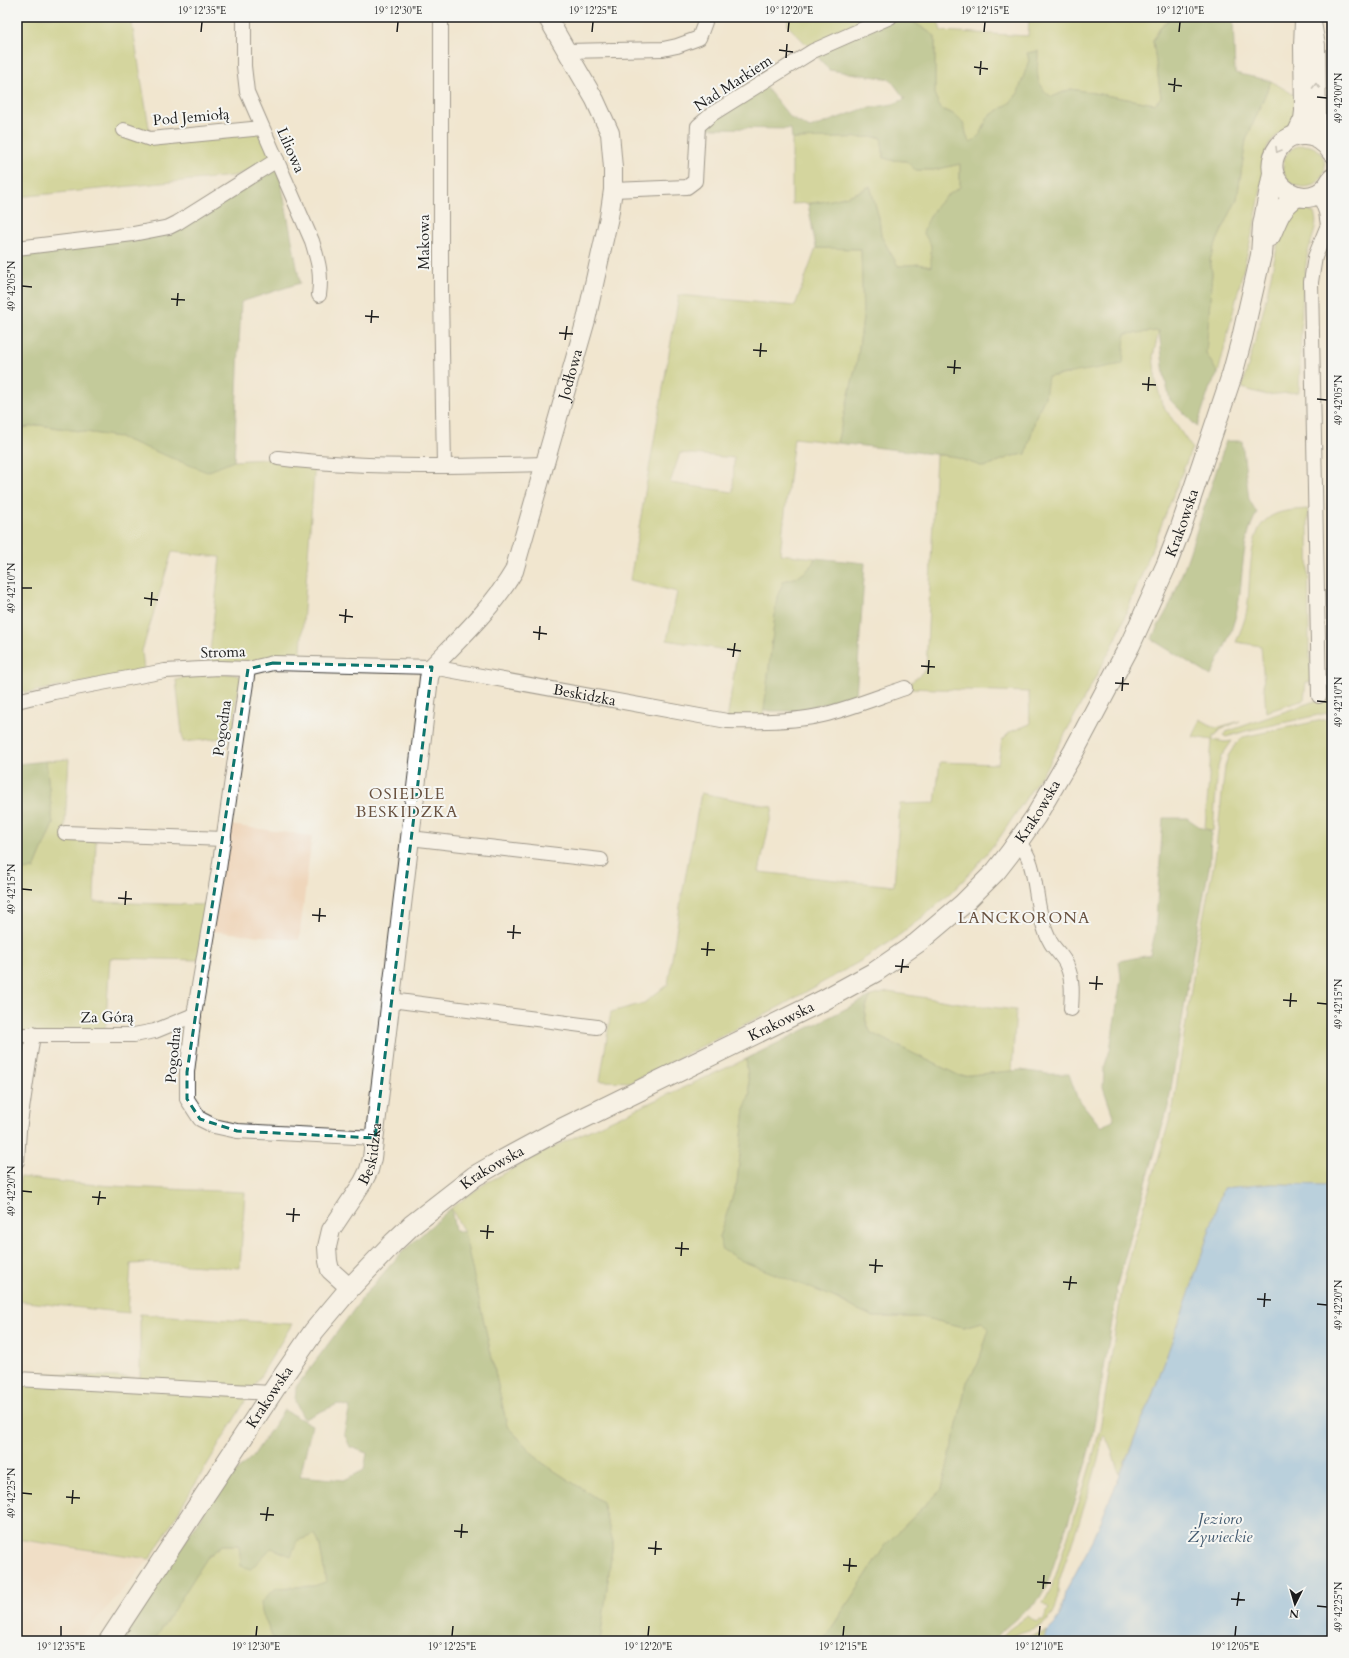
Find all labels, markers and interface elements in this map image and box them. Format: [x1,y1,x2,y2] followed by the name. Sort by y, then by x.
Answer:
[178,4,226,18] text: 19°12'35"E
[374,4,422,18] text: 19°12'30"E
[569,4,617,18] text: 19°12'25"E
[765,4,813,18] text: 19°12'20"E
[961,4,1009,18] text: 19°12'15"E
[1156,4,1204,18] text: 19°12'10"E
[690,50,776,116] street label: Nad Markiem
[1332,72,1346,123] text: 49°42'00"N
[1312,83,1321,89] one-way arrow
[152,104,231,130] street label: Pod Jemiołą
[272,124,310,176] street label: Liliowa
[1275,146,1282,153] one-way arrow
[414,214,434,270] street label: Makowa
[5,260,19,311] text: 49°42'05"N
[553,346,587,404] street label: Jodłowa
[1332,374,1346,425] text: 49°42'05"N
[1160,486,1203,560] street label: Krakowska
[5,562,19,613] text: 49°42'10"N
[200,641,246,663] street label: Stroma
[1332,676,1346,727] text: 49°42'10"N
[552,679,618,711] street label: Beskidzka
[208,698,236,757] street label: Pogodna
[1010,776,1065,847] street label: Krakowska
[356,783,458,823] district label: OSIEDLE BESKIDZKA
[5,863,19,914] text: 49°42'15"N
[958,907,1090,929] district label: LANCKORONA
[1332,978,1346,1029] text: 49°42'15"N
[745,996,818,1046] street label: Krakowska
[80,1007,134,1027] street label: Za Górą
[161,1025,185,1084] street label: Pogodna
[353,1121,386,1188] street label: Beskidzka
[456,1140,528,1194] street label: Krakowska
[5,1165,19,1216] text: 49°42'20"N
[1332,1279,1346,1330] text: 49°42'20"N
[241,1361,298,1432] street label: Krakowska
[5,1467,19,1518] text: 49°42'25"N
[1188,1508,1253,1548] water label: Jezioro Żywieckie
[1332,1581,1346,1632] text: 49°42'25"N
[1275,1584,1315,1624] north arrow
[1288,1606,1300,1621] text: N
[37,1640,85,1654] text: 19°12'35"E
[232,1640,280,1654] text: 19°12'30"E
[428,1640,476,1654] text: 19°12'25"E
[624,1640,672,1654] text: 19°12'20"E
[819,1640,867,1654] text: 19°12'15"E
[1015,1640,1063,1654] text: 19°12'10"E
[1211,1640,1259,1654] text: 19°12'05"E

